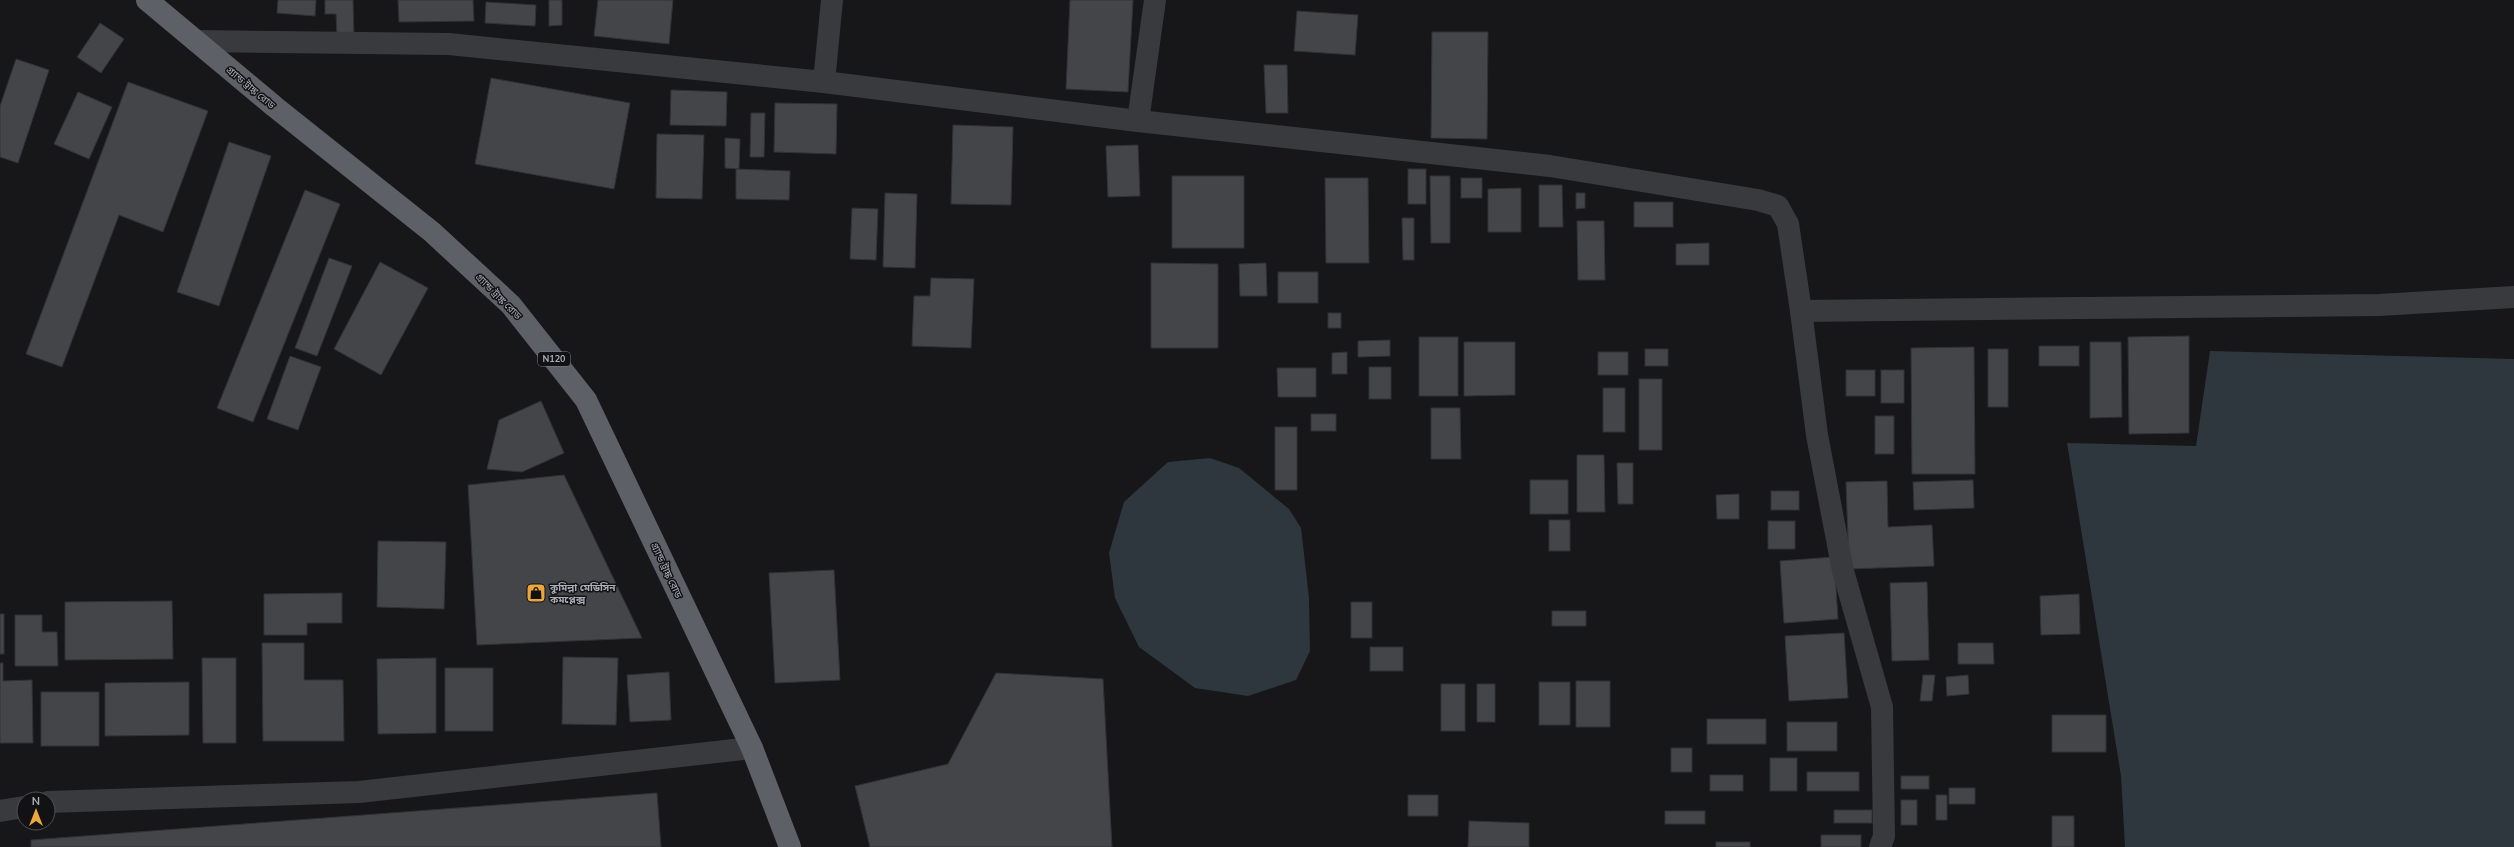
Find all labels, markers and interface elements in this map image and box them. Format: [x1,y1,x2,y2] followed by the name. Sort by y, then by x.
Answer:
[224,63,278,112] street label: গ্র্যান্ড ট্রাঙ্ক রোড
[473,271,525,323] street label: গ্র্যান্ড ট্রাঙ্ক রোড
[538,352,570,366] road number: N120
[648,540,685,601] street label: গ্র্যান্ড ট্রাঙ্ক রোড
[549,581,616,606] place label: কুমিল্লা মেডিসিন কমপ্লেক্স
[525,582,547,604] shop icon: কুমিল্লা মেডিসিন কমপ্লেক্স
[16,791,56,831] north arrow
[32,794,40,808] text: N

